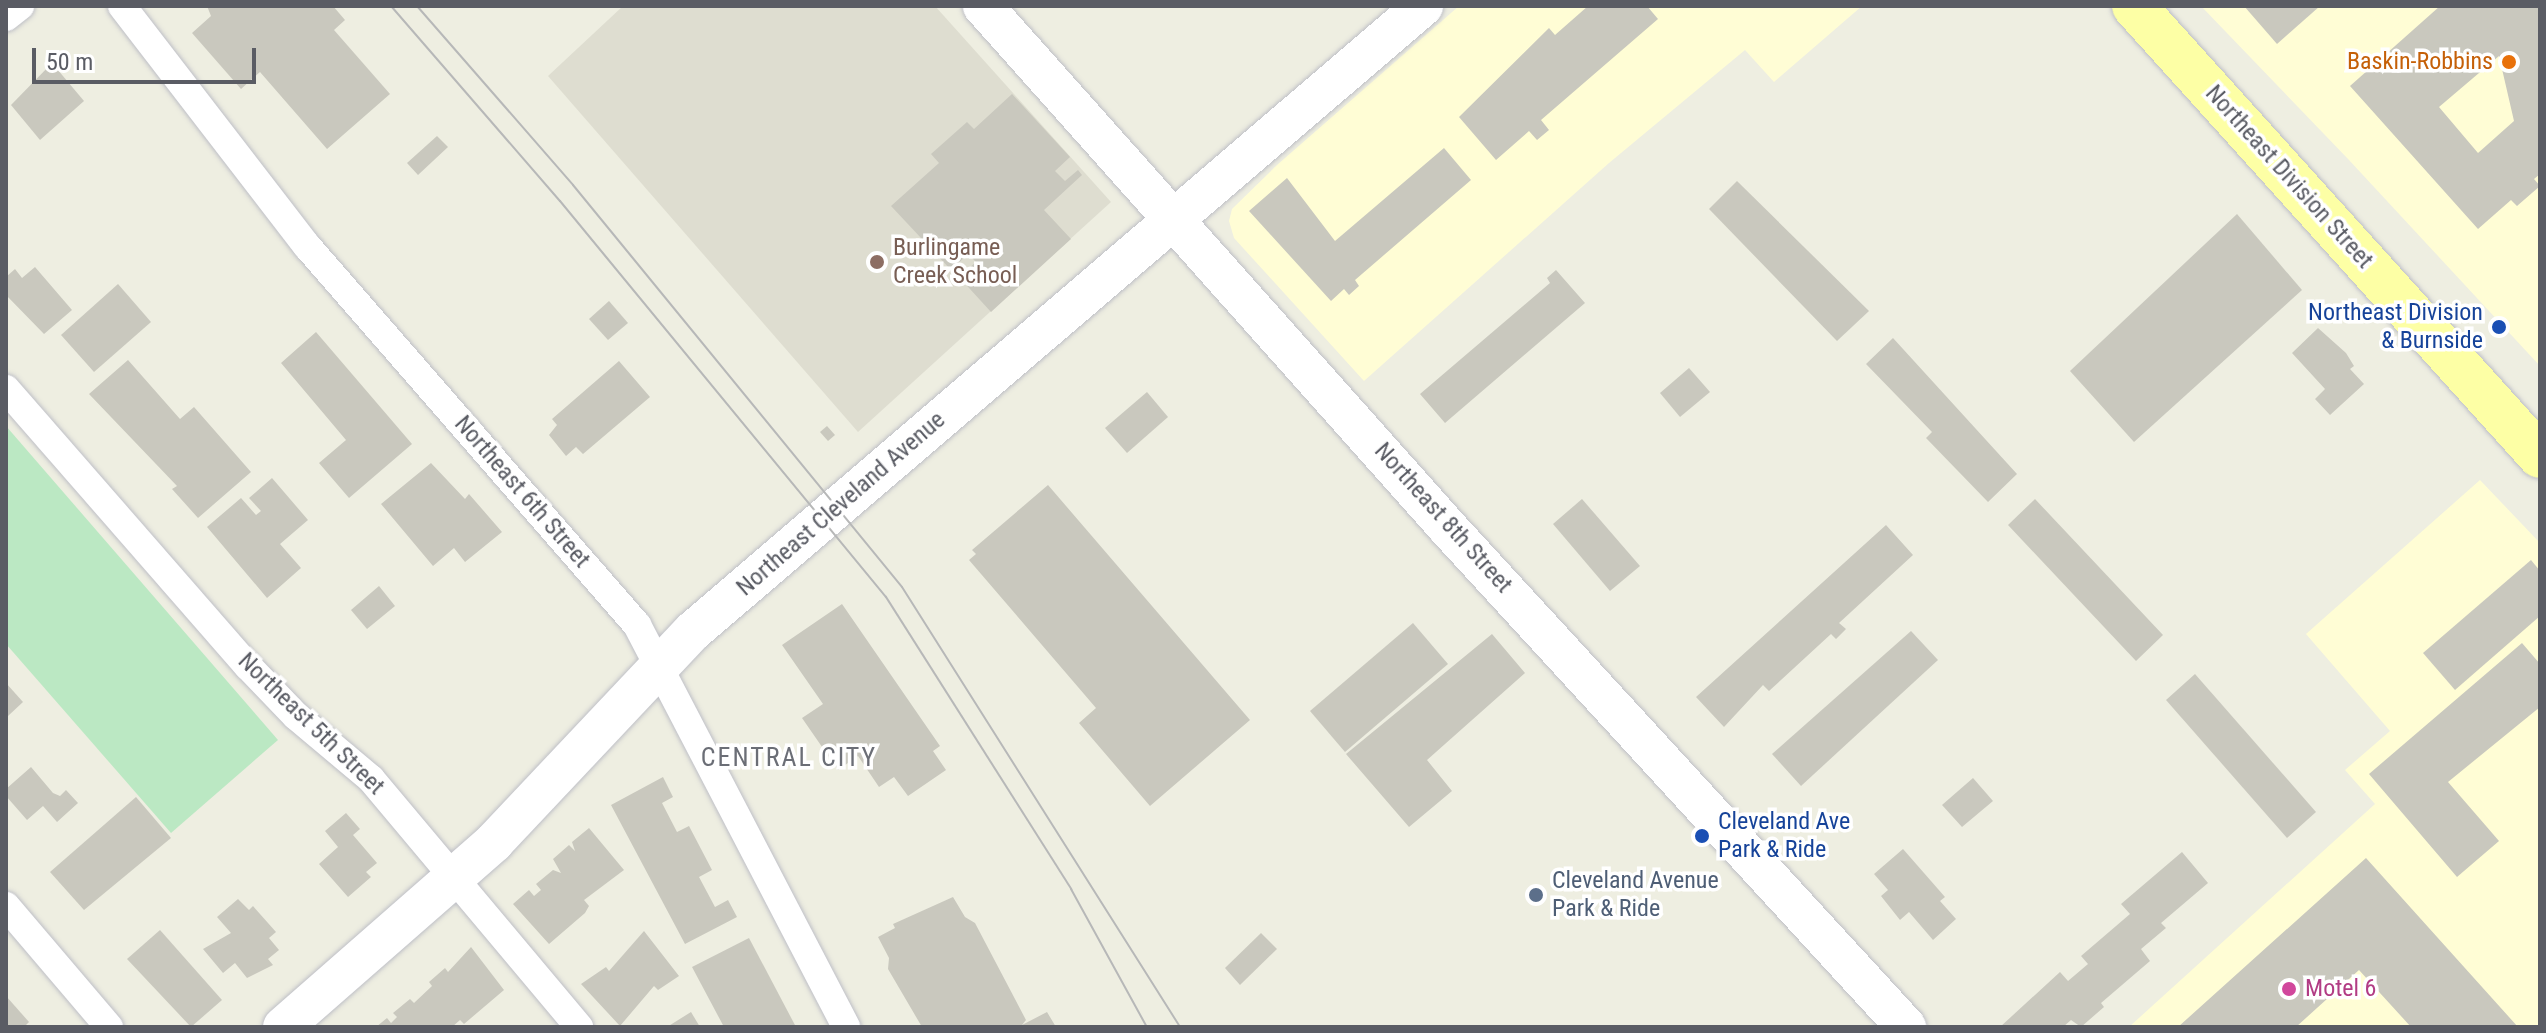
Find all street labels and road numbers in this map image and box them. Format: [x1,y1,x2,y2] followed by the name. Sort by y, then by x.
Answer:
[2199,79,2379,275] street label: Northeast Division Street
[731,406,951,602] street label: Northeast Cleveland Avenue
[448,410,596,574] street label: Northeast 6th Street
[1368,437,1518,599] street label: Northeast 8th Street
[232,647,390,801] street label: Northeast 5th Street

